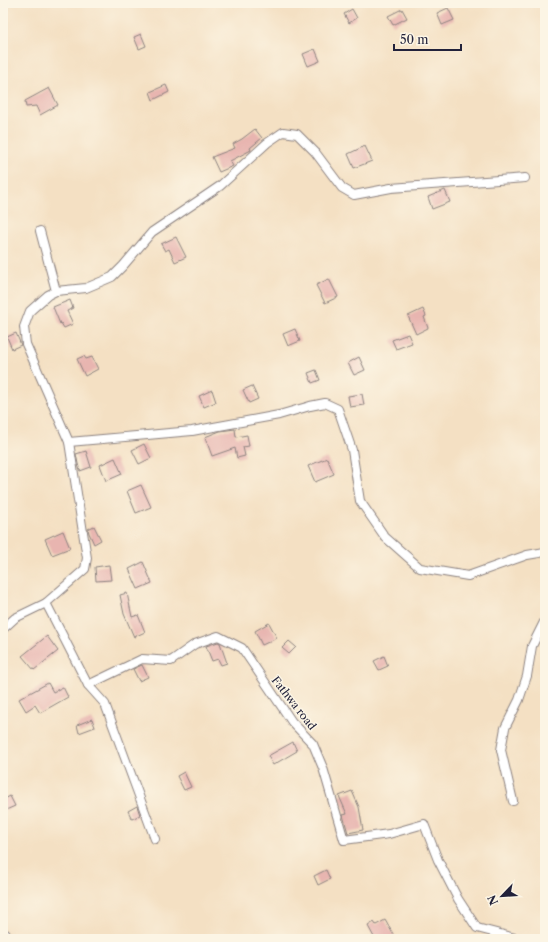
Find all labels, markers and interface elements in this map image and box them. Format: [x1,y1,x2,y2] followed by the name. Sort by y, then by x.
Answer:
[394,26,461,52] scale bar
[400,32,429,47] text: 50 m
[269,673,319,733] street label: Fathwa road
[482,876,522,916] north arrow
[484,893,501,908] text: N

